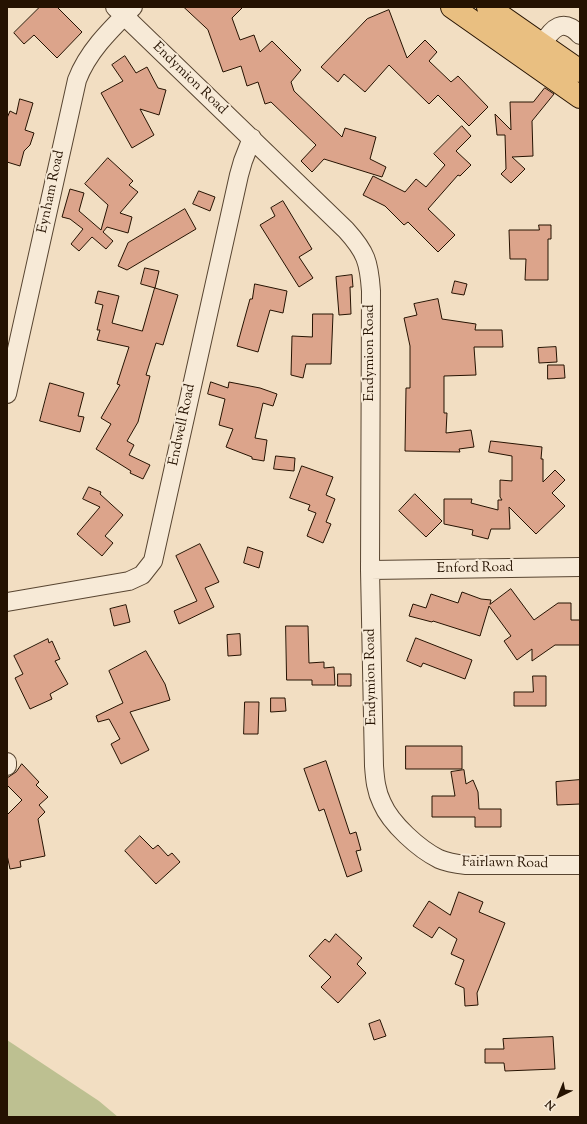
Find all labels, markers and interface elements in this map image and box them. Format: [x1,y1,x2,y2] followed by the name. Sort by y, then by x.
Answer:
[148,39,230,119] street label: Endymion Road
[35,149,69,235] street label: Eynham Road
[363,304,379,402] street label: Endymion Road
[166,383,200,467] street label: Endwell Road
[437,560,513,578] street label: Enford Road
[363,628,381,726] street label: Endymion Road
[462,855,548,873] street label: Fairlawn Road
[539,1076,579,1116] north arrow
[542,1096,559,1114] text: N

